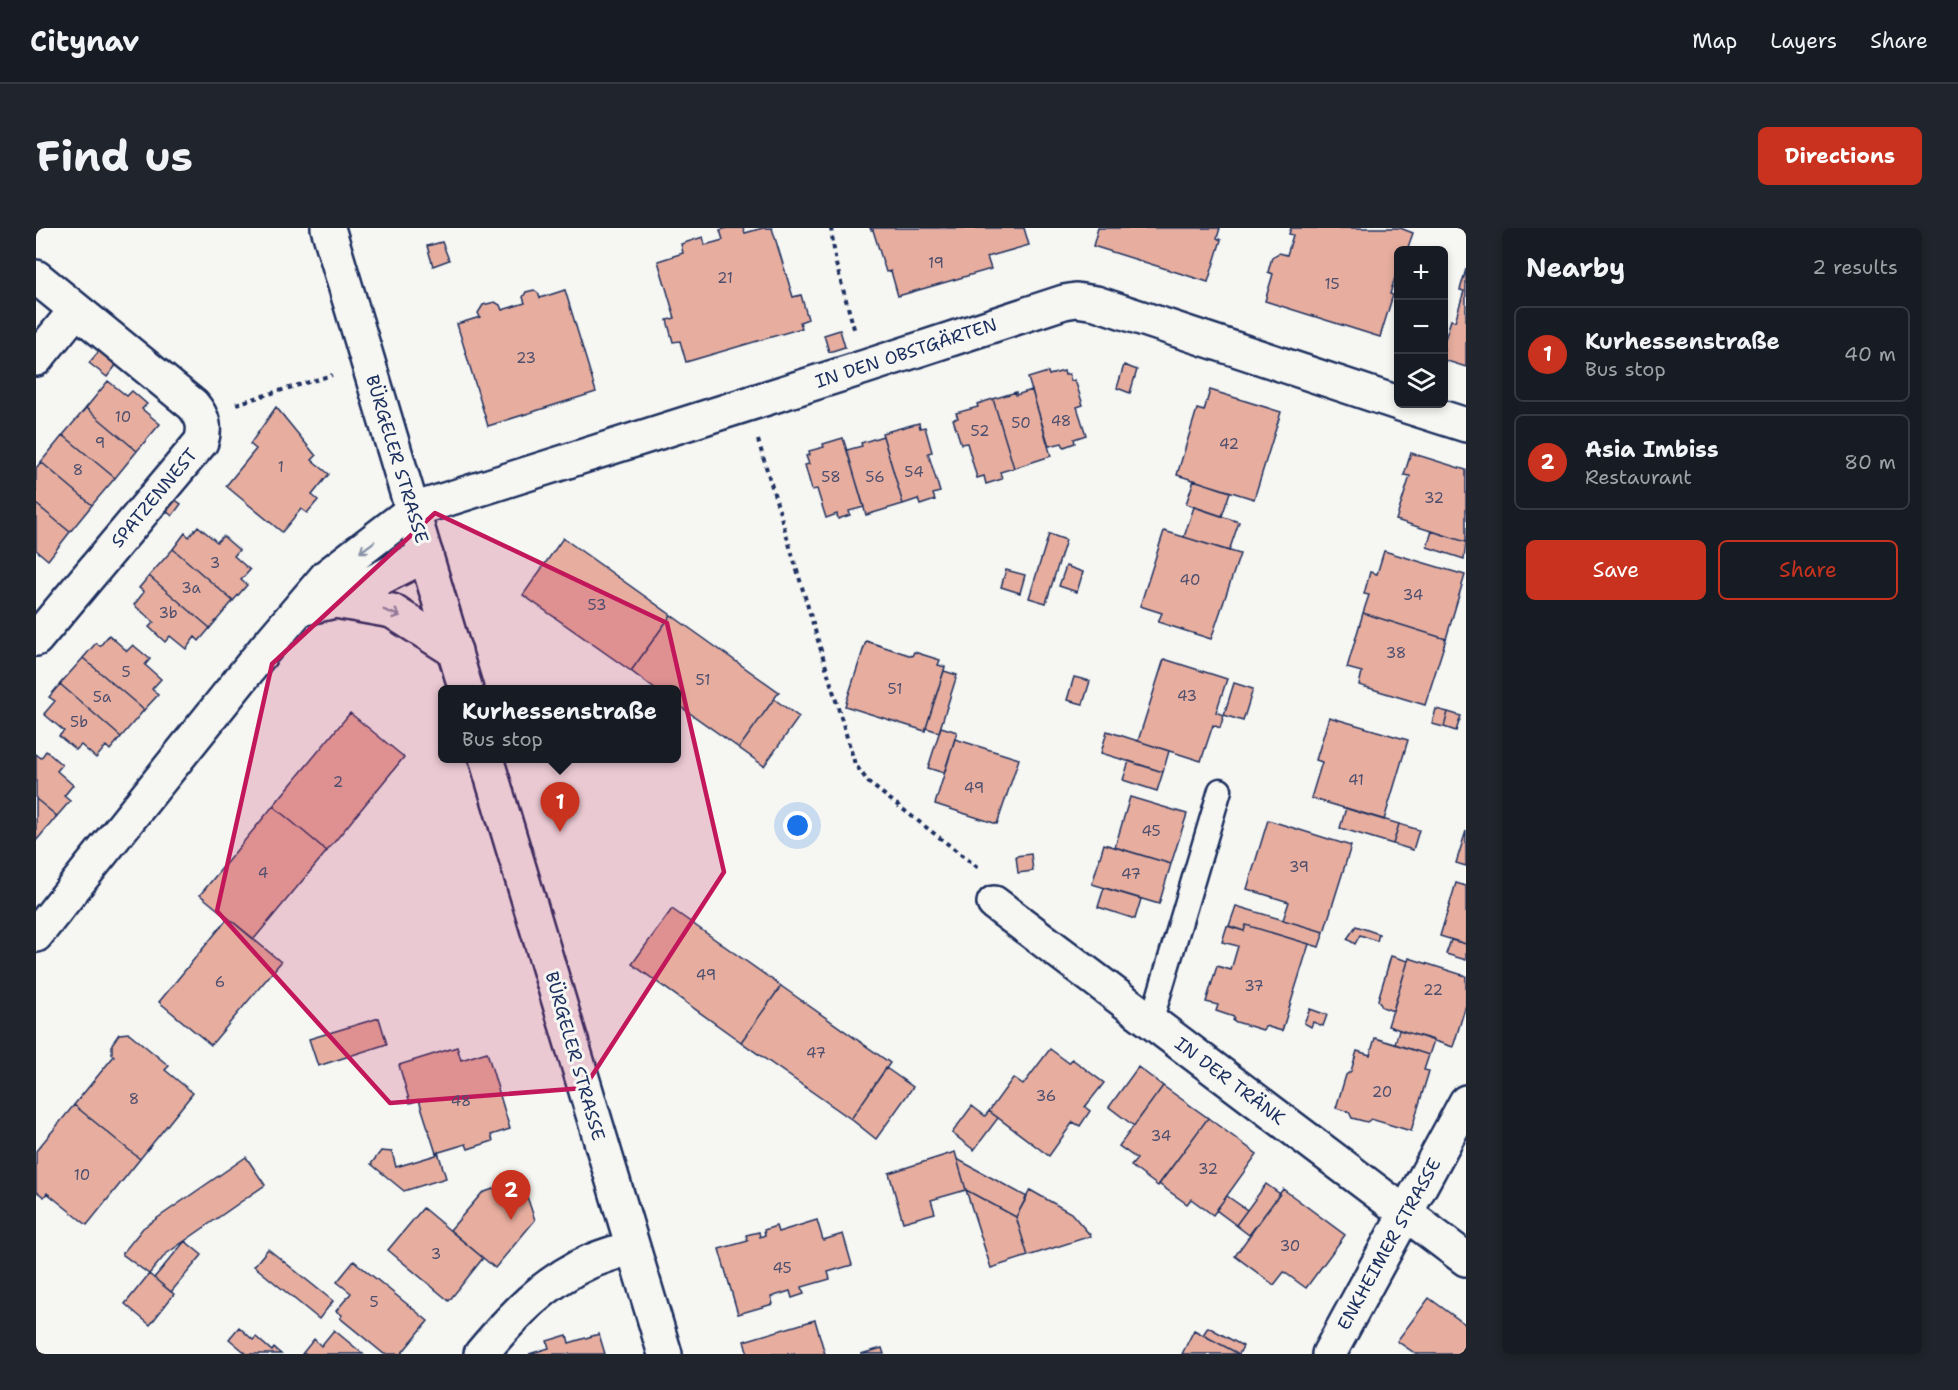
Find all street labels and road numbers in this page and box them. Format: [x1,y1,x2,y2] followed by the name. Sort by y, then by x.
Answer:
[812,312,1000,394] street label: IN DEN OBSTGÄRTEN
[360,372,434,546] street label: BÜRGELER STRASSE
[105,443,203,553] street label: SPATZENNEST
[539,969,611,1143] street label: BÜRGELER STRASSE
[1170,1032,1290,1131] street label: IN DER TRÄNK
[1332,1154,1446,1334] street label: ENKHEIMER STRASSE

